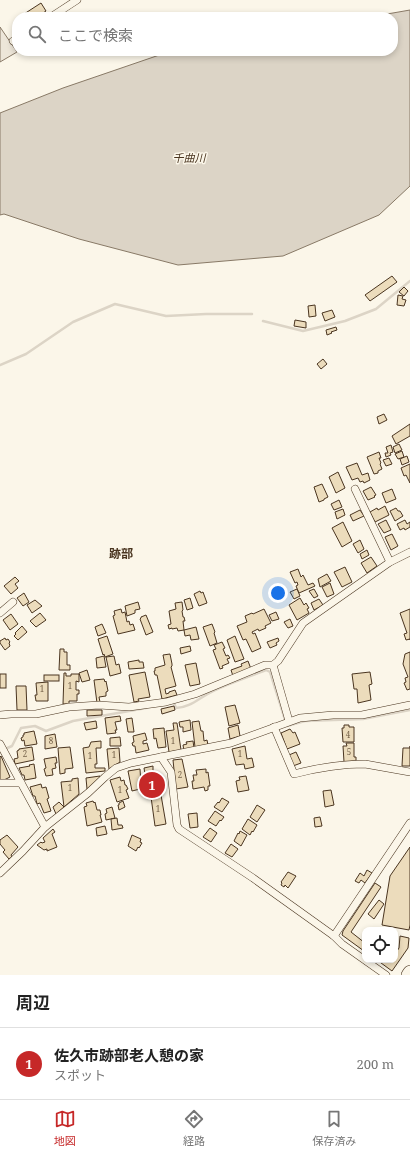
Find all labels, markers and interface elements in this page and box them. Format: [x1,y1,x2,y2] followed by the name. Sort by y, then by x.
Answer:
[12,12,398,56] search box
[26,23,48,45] icon: search
[58,25,133,45] text: ここで検索
[173,150,206,165] water label: 千曲川
[109,545,133,562] district label: 跡部
[268,583,288,603] your location
[68,680,72,691] house number: 1
[40,683,44,694] house number: 1
[346,729,351,740] house number: 4
[49,735,54,746] house number: 8
[171,735,175,746] house number: 1
[347,746,351,757] house number: 5
[23,748,27,759] house number: 2
[238,748,242,759] house number: 1
[112,749,116,760] house number: 1
[88,750,92,761] house number: 1
[178,769,182,780] house number: 2
[139,770,165,800] pin: 1
[68,782,72,793] house number: 1
[118,784,122,795] house number: 1
[156,803,160,814] house number: 1
[362,927,398,963] map controls
[362,927,398,963] button: locate
[16,991,50,1014] text: 周辺
[54,1045,204,1065] text: 佐久市跡部老人憩の家
[25,1055,33,1073] text: 1
[357,1055,394,1073] text: 200 m
[54,1066,106,1084] text: スポット
[54,1108,76,1148] tab: 地図
[183,1108,205,1148] tab: 経路
[312,1108,356,1148] tab: 保存済み

